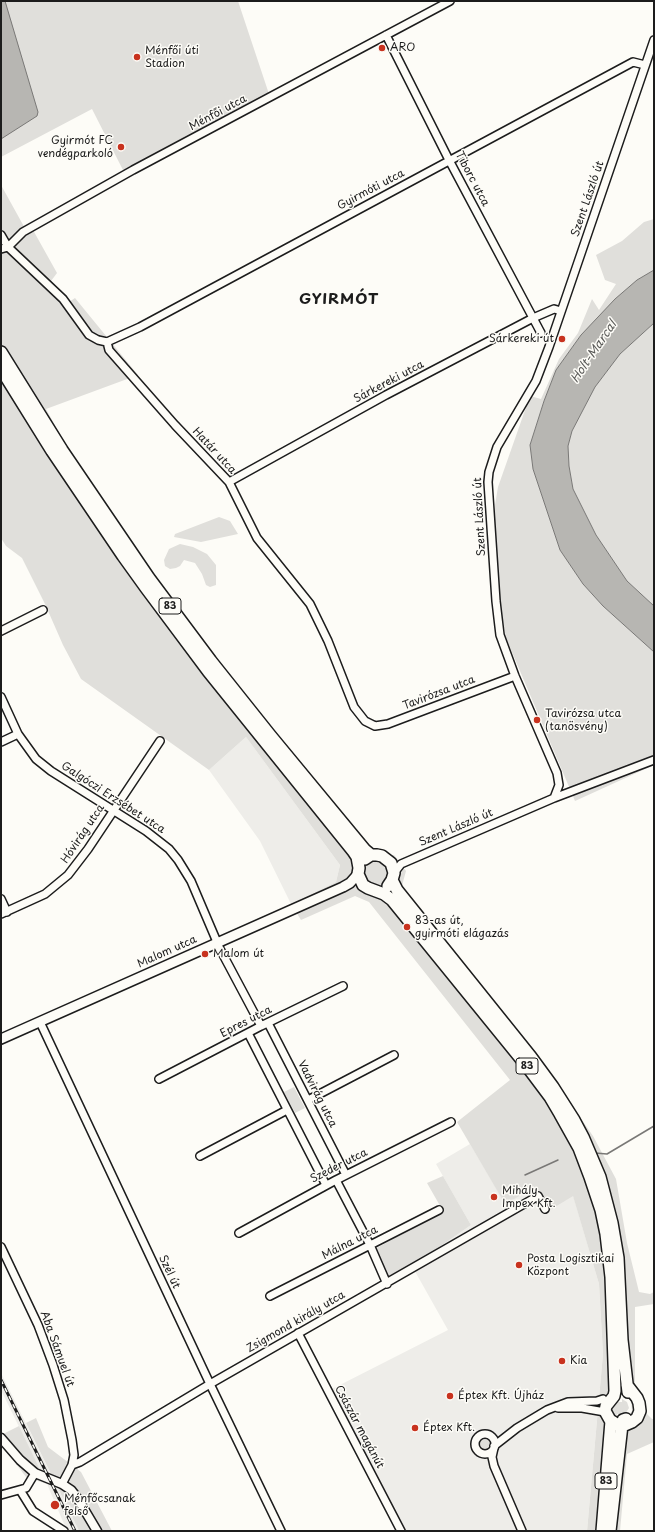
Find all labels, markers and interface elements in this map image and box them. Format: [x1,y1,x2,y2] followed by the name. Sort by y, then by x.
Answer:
[390,41,415,55] place label: ARO
[377,43,387,53] marker: ARO
[145,44,199,70] place label: Ménfői úti Stadion
[132,52,142,62] marker: Ménfői úti Stadion
[187,92,249,134] street label: Ménfői utca
[38,134,113,160] place label: Gyirmót FC vendégparkoló
[116,142,126,152] marker: Gyirmót FC vendégparkoló
[452,149,492,209] street label: Tiborc utca
[569,159,607,239] street label: Szent László út
[335,167,407,213] street label: Gyirmóti utca
[300,291,378,309] district label: GYIRMÓT
[568,318,620,386] water label: Holt-Marcal
[489,332,554,346] place label: Sárkereki út
[557,334,567,344] marker: Sárkereki út
[352,358,426,406] street label: Sárkereki utca
[189,425,239,477] street label: Határ utca
[471,477,489,557] street label: Szent László út
[159,598,181,614] road number: 83
[401,673,477,713] street label: Tavirózsa utca
[545,707,621,733] place label: Tavirózsa utca (tanösvény)
[532,715,542,725] marker: Tavirózsa utca (tanösvény)
[59,759,167,837] street label: Galgóczi Erzsébet utca
[58,802,108,866] street label: Hóvirág utca
[417,806,495,850] street label: Szent László út
[415,914,509,940] place label: 83-as út, gyirmóti elágazás
[402,922,412,932] marker: 83-as út, gyirmóti elágazás
[135,933,199,971] street label: Malom utca
[213,947,264,961] place label: Malom út
[200,949,210,959] marker: Malom út
[218,1003,274,1041] street label: Epres utca
[294,1058,340,1130] street label: Vadvirág utca
[516,1058,538,1074] road number: 83
[308,1146,370,1186] street label: Szeder utca
[502,1184,556,1210] place label: Mihály Impex Kft.
[489,1192,499,1202] marker: Mihály Impex Kft.
[320,1223,380,1263] street label: Málna utca
[527,1252,614,1278] place label: Posta Logisztikai Központ
[155,1253,183,1291] street label: Szél út
[514,1260,524,1270] marker: Posta Logisztikai Központ
[245,1288,347,1356] street label: Zsigmond király utca
[37,1309,77,1389] street label: Aba Sámuel út
[570,1354,587,1368] place label: Kia
[557,1356,567,1366] marker: Kia
[332,1383,386,1471] street label: Császár magánút
[458,1389,544,1403] place label: Éptex Kft. Újház
[445,1391,455,1401] marker: Éptex Kft. Újház
[423,1421,475,1435] place label: Éptex Kft.
[410,1423,420,1433] marker: Éptex Kft.
[595,1473,617,1489] road number: 83
[64,1492,136,1518] place label: Ménfőcsanak felső
[49,1499,61,1511] marker: Ménfőcsanak felső

